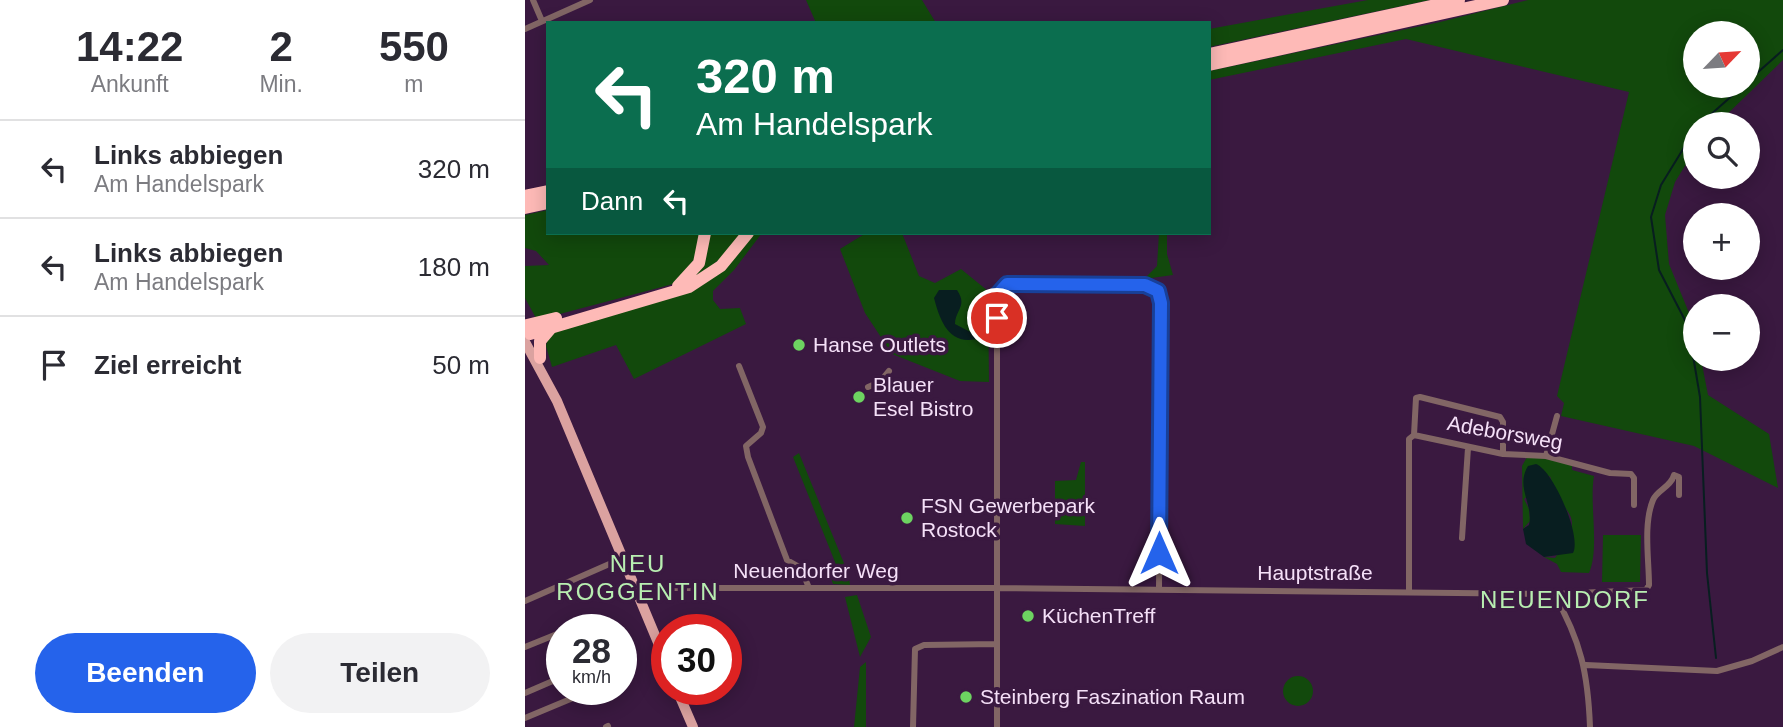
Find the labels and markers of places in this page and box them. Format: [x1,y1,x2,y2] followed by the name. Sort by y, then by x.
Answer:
[967,288,1027,348] pin
[813,333,946,356] place label: Hanse Outlets
[791,337,807,353] marker: Hanse Outlets
[873,373,973,420] place label: Blauer Esel Bistro
[851,389,867,405] marker: Blauer Esel Bistro
[921,494,1095,541] place label: FSN Gewerbepark Rostock
[899,510,915,526] marker: FSN Gewerbepark Rostock
[1042,604,1155,627] place label: KüchenTreff
[1020,608,1036,624] marker: KüchenTreff
[980,685,1245,708] place label: Steinberg Faszination Raum
[958,689,974,705] marker: Steinberg Faszination Raum

